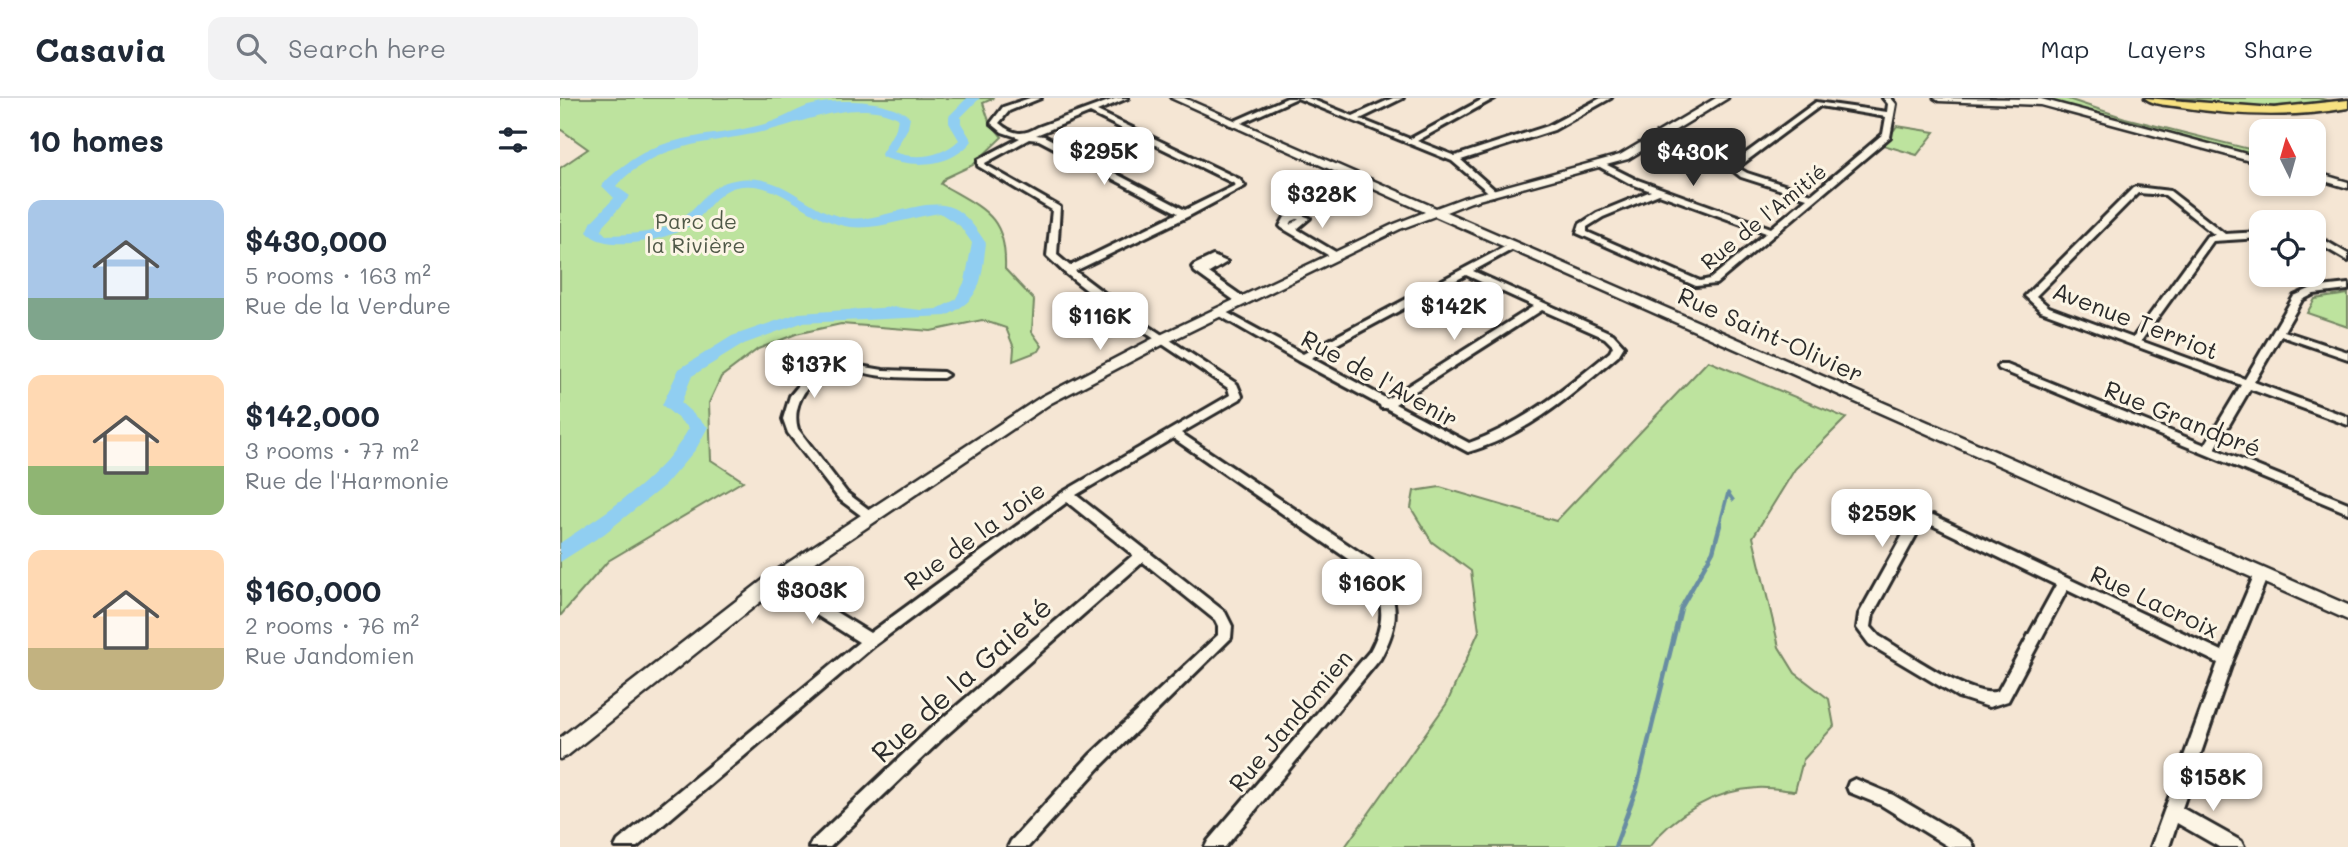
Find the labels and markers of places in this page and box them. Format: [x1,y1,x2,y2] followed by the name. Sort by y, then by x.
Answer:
[1055,127,1153,187] pin: $295K
[1644,129,1742,188] pin: $430K
[1273,170,1371,230] pin: $328K
[1405,282,1503,342] pin: $142K
[1051,292,1149,352] pin: $116K
[765,341,863,400] pin: $137K
[1833,490,1931,549] pin: $259K
[1323,560,1421,619] pin: $160K
[763,566,861,626] pin: $303K
[2164,754,2262,813] pin: $158K

